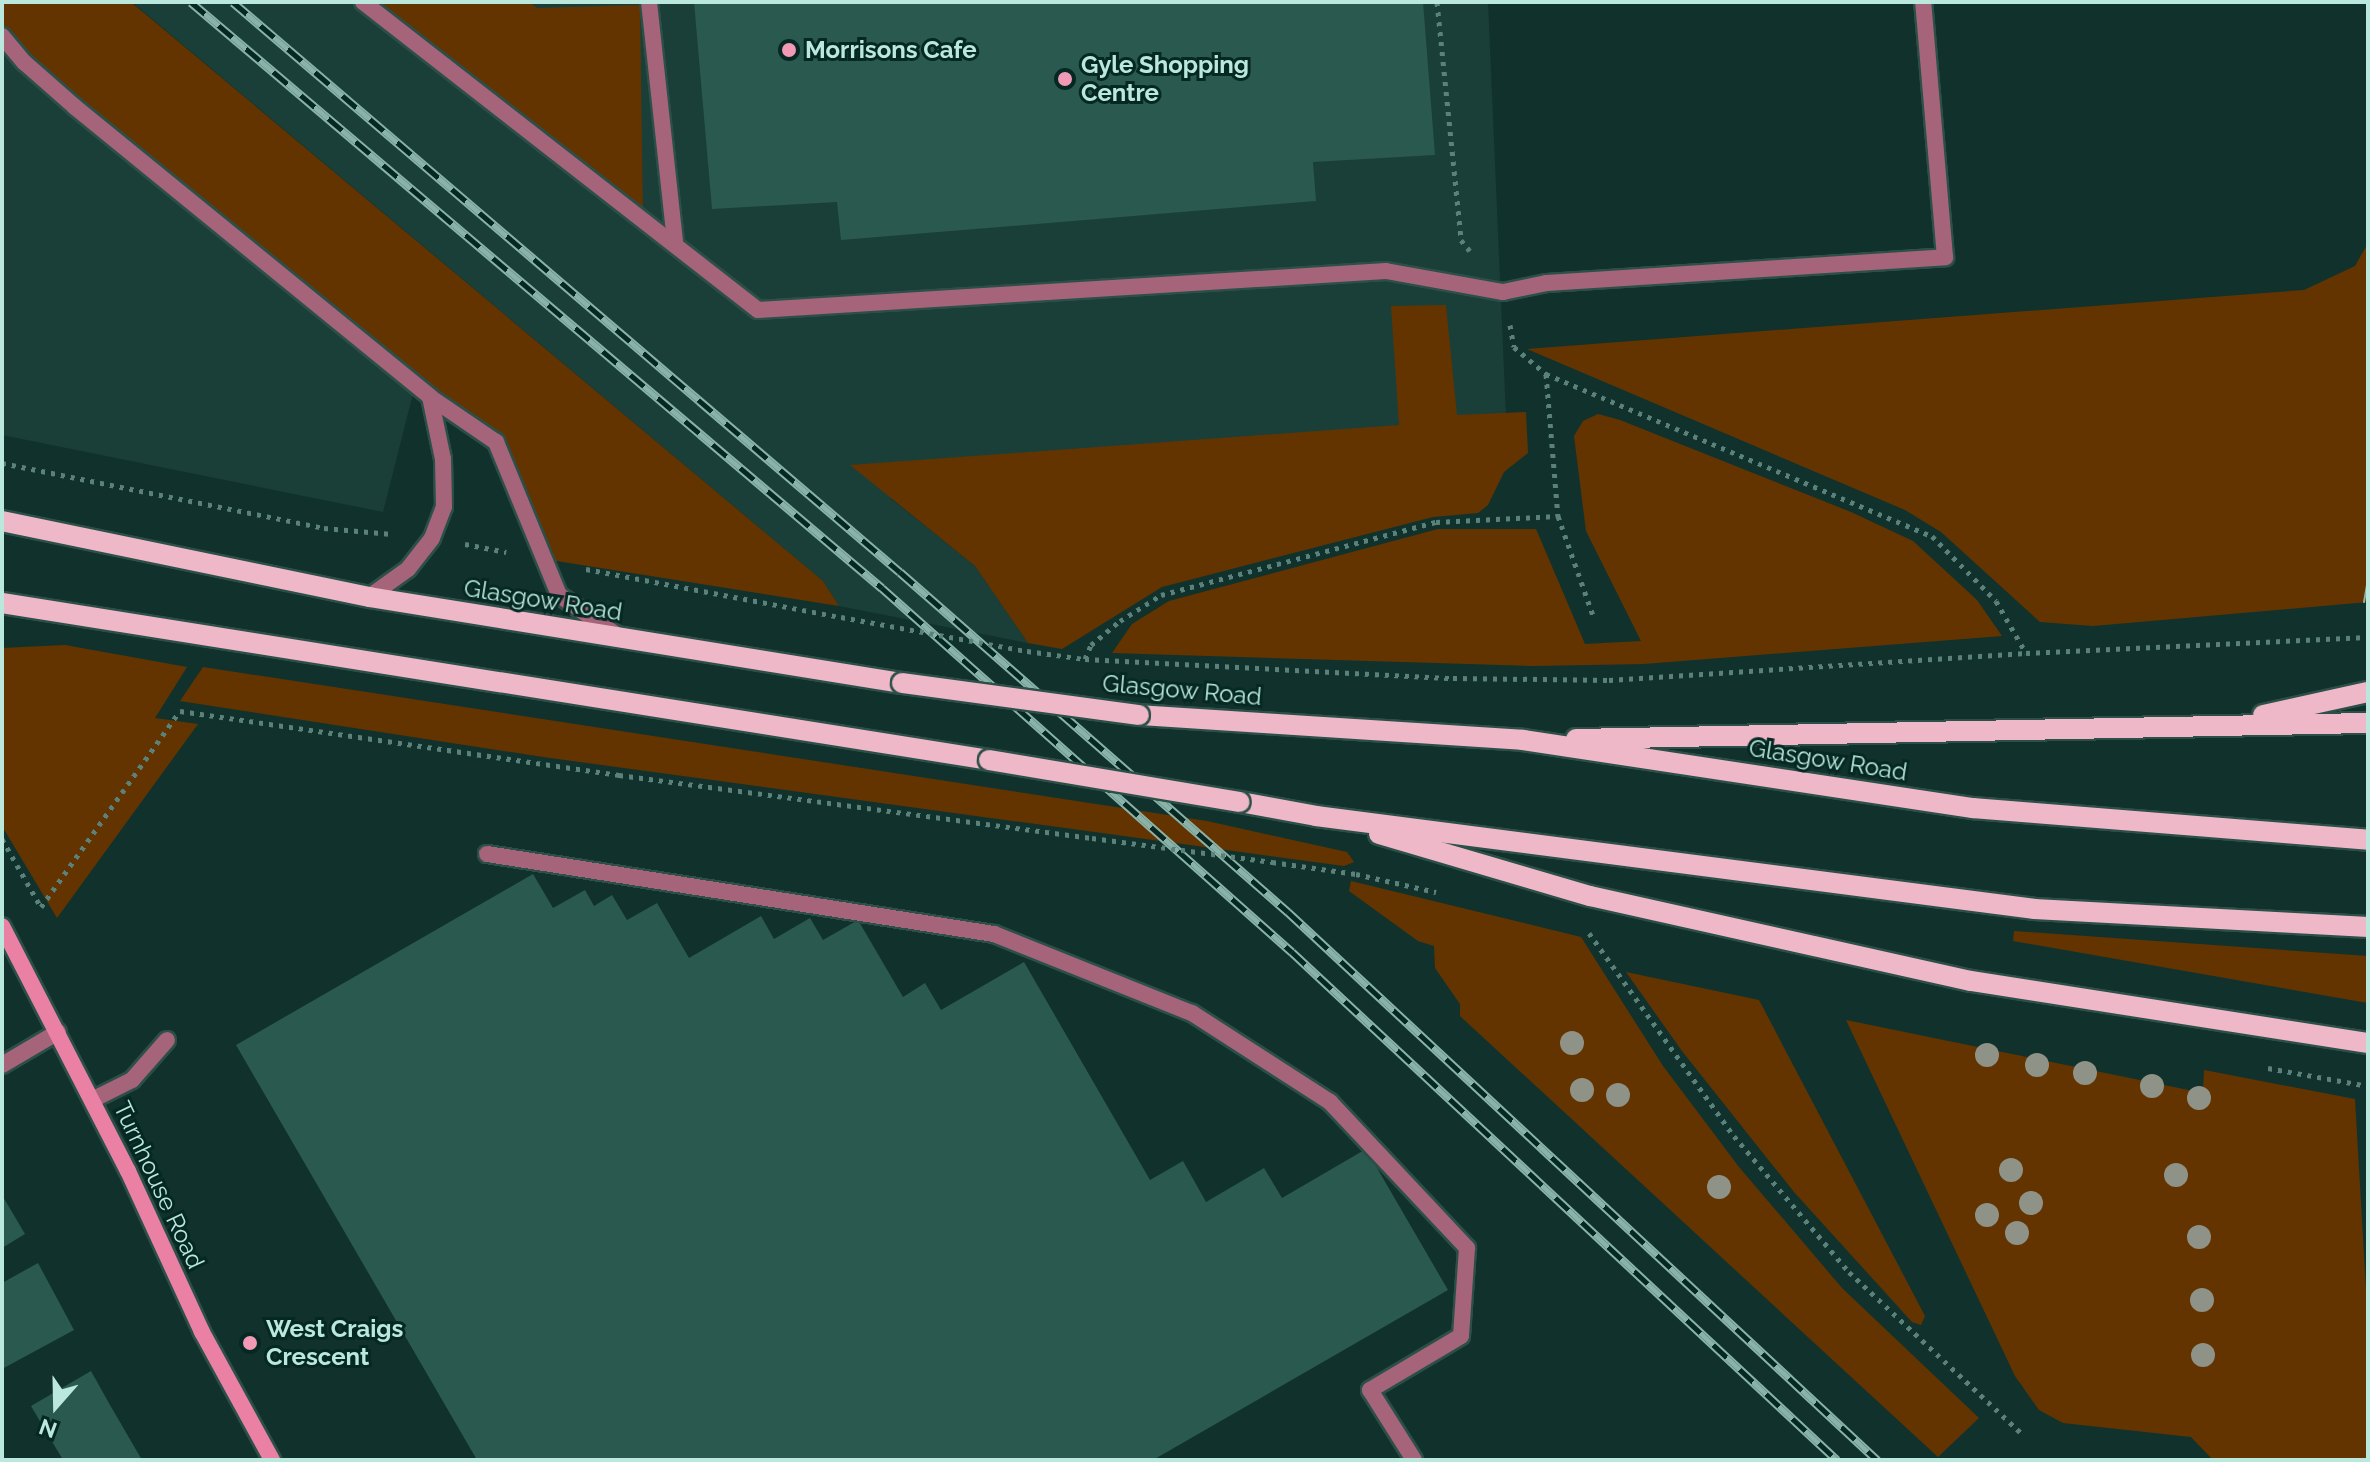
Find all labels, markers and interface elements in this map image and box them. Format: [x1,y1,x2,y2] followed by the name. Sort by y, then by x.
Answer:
[805,36,977,64] place label: Morrisons Cafe
[780,41,798,59] marker: Morrisons Cafe
[1081,51,1249,107] place label: Gyle Shopping Centre
[1056,70,1074,88] marker: Gyle Shopping Centre
[462,573,624,627] street label: Glasgow Road
[1101,669,1263,711] street label: Glasgow Road
[1747,733,1909,787] street label: Glasgow Road
[108,1097,210,1273] street label: Turnhouse Road
[266,1315,403,1371] place label: West Craigs Crescent
[241,1334,259,1352] marker: West Craigs Crescent
[16,1366,96,1446] north arrow
[35,1413,60,1444] text: N

